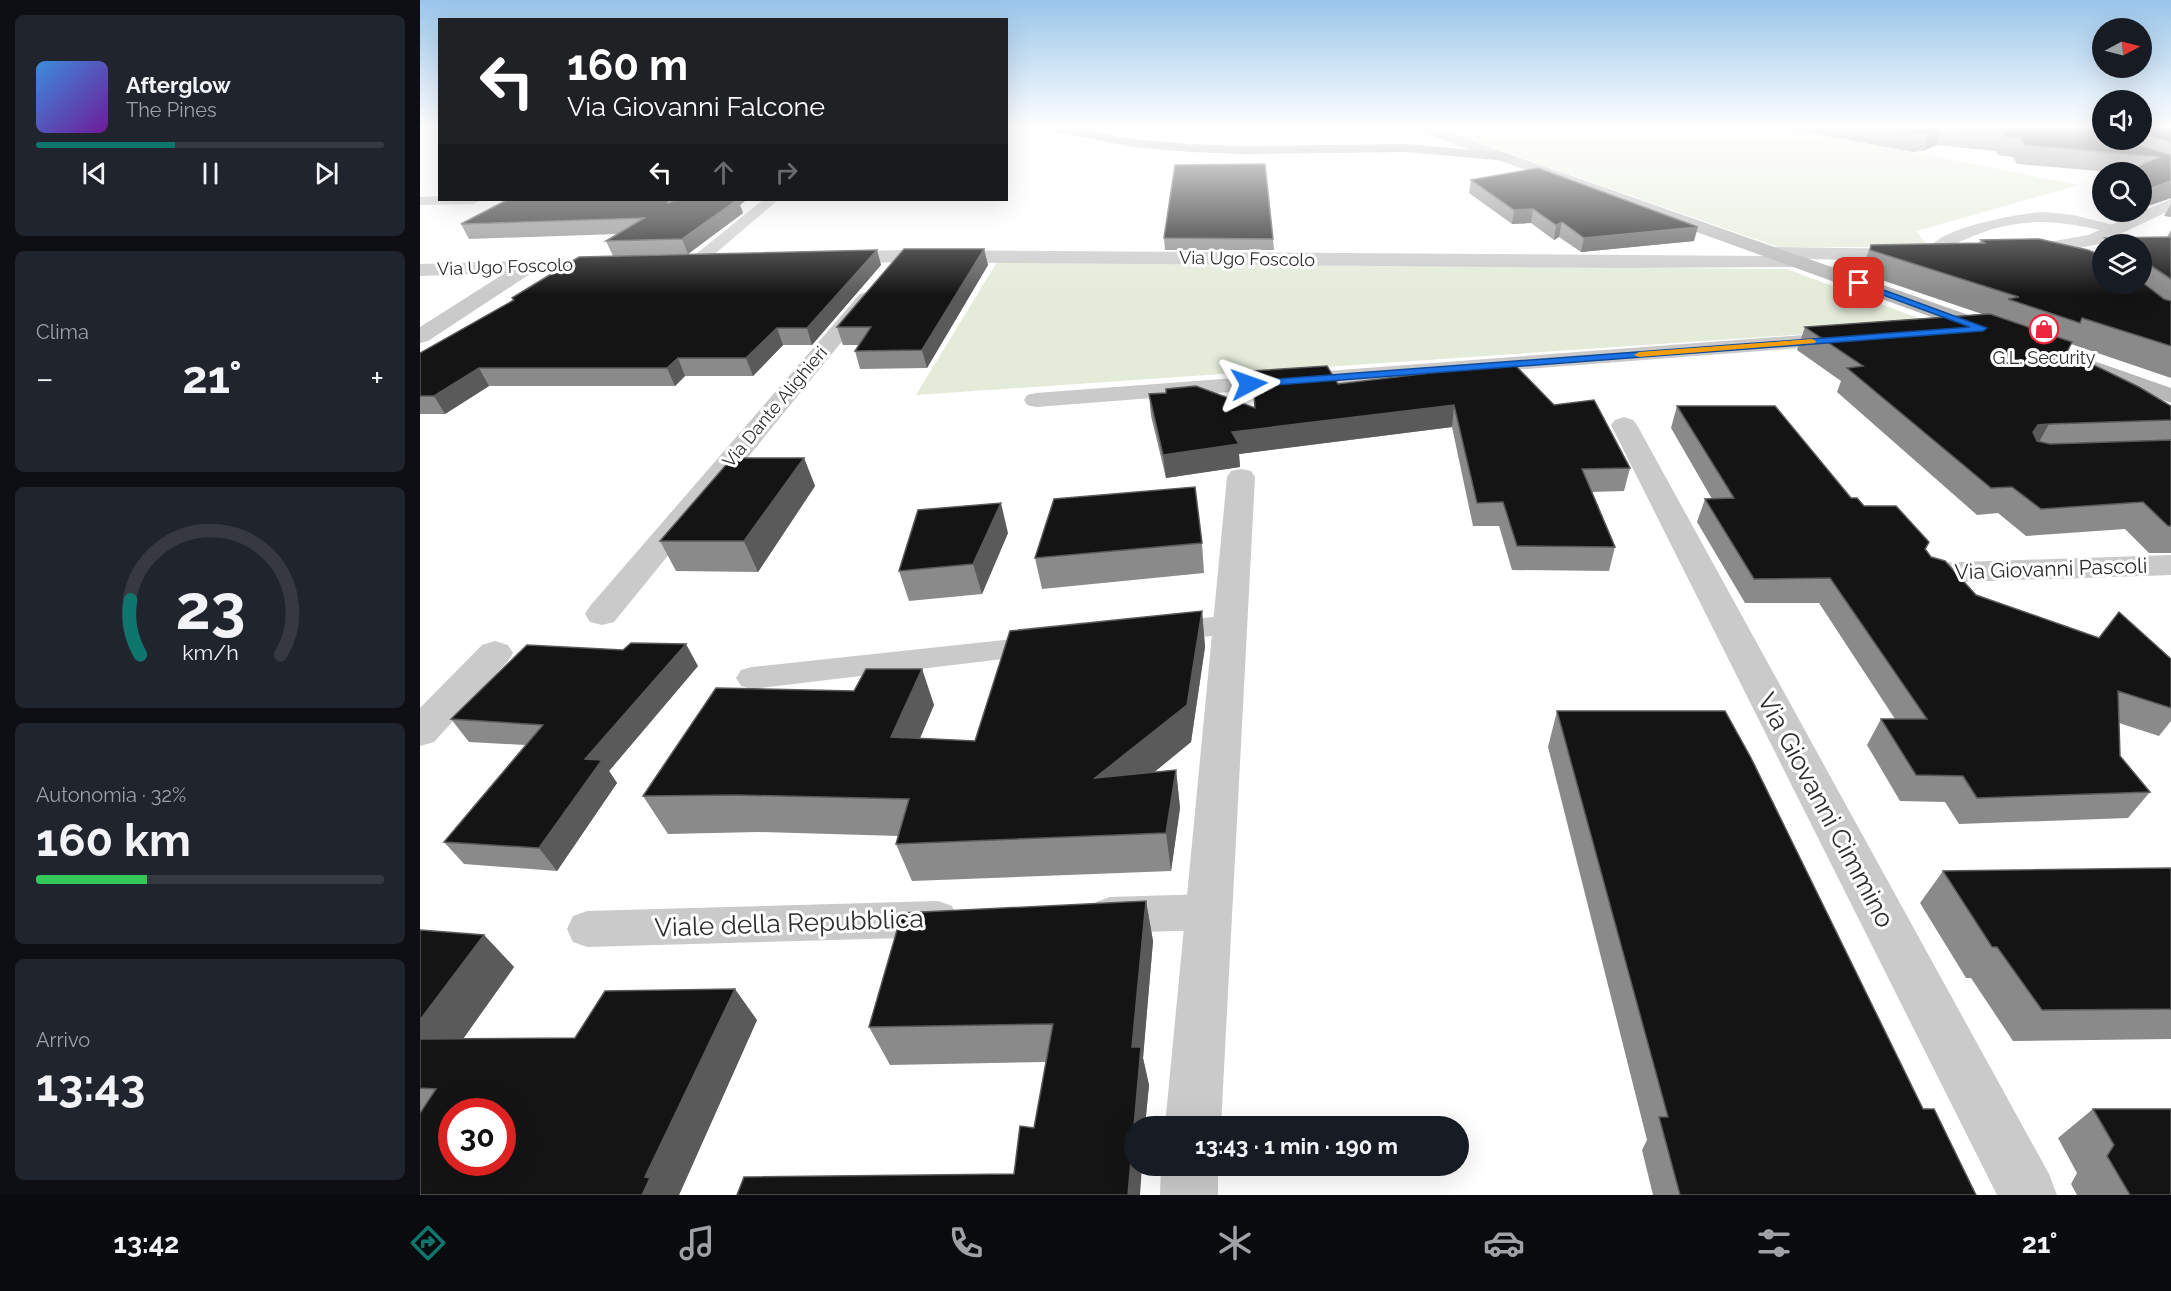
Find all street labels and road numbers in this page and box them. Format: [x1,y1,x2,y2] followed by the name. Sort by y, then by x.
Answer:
[1179,247,1315,270] street label: Via Ugo Foscolo
[437,254,574,279] street label: Via Ugo Foscolo
[718,342,831,471] street label: Via Dante Alighieri
[1954,553,2148,584] street label: Via Giovanni Pascoli
[1751,688,1901,932] street label: Via Giovanni Cimmino
[654,903,924,943] street label: Viale della Repubblica

